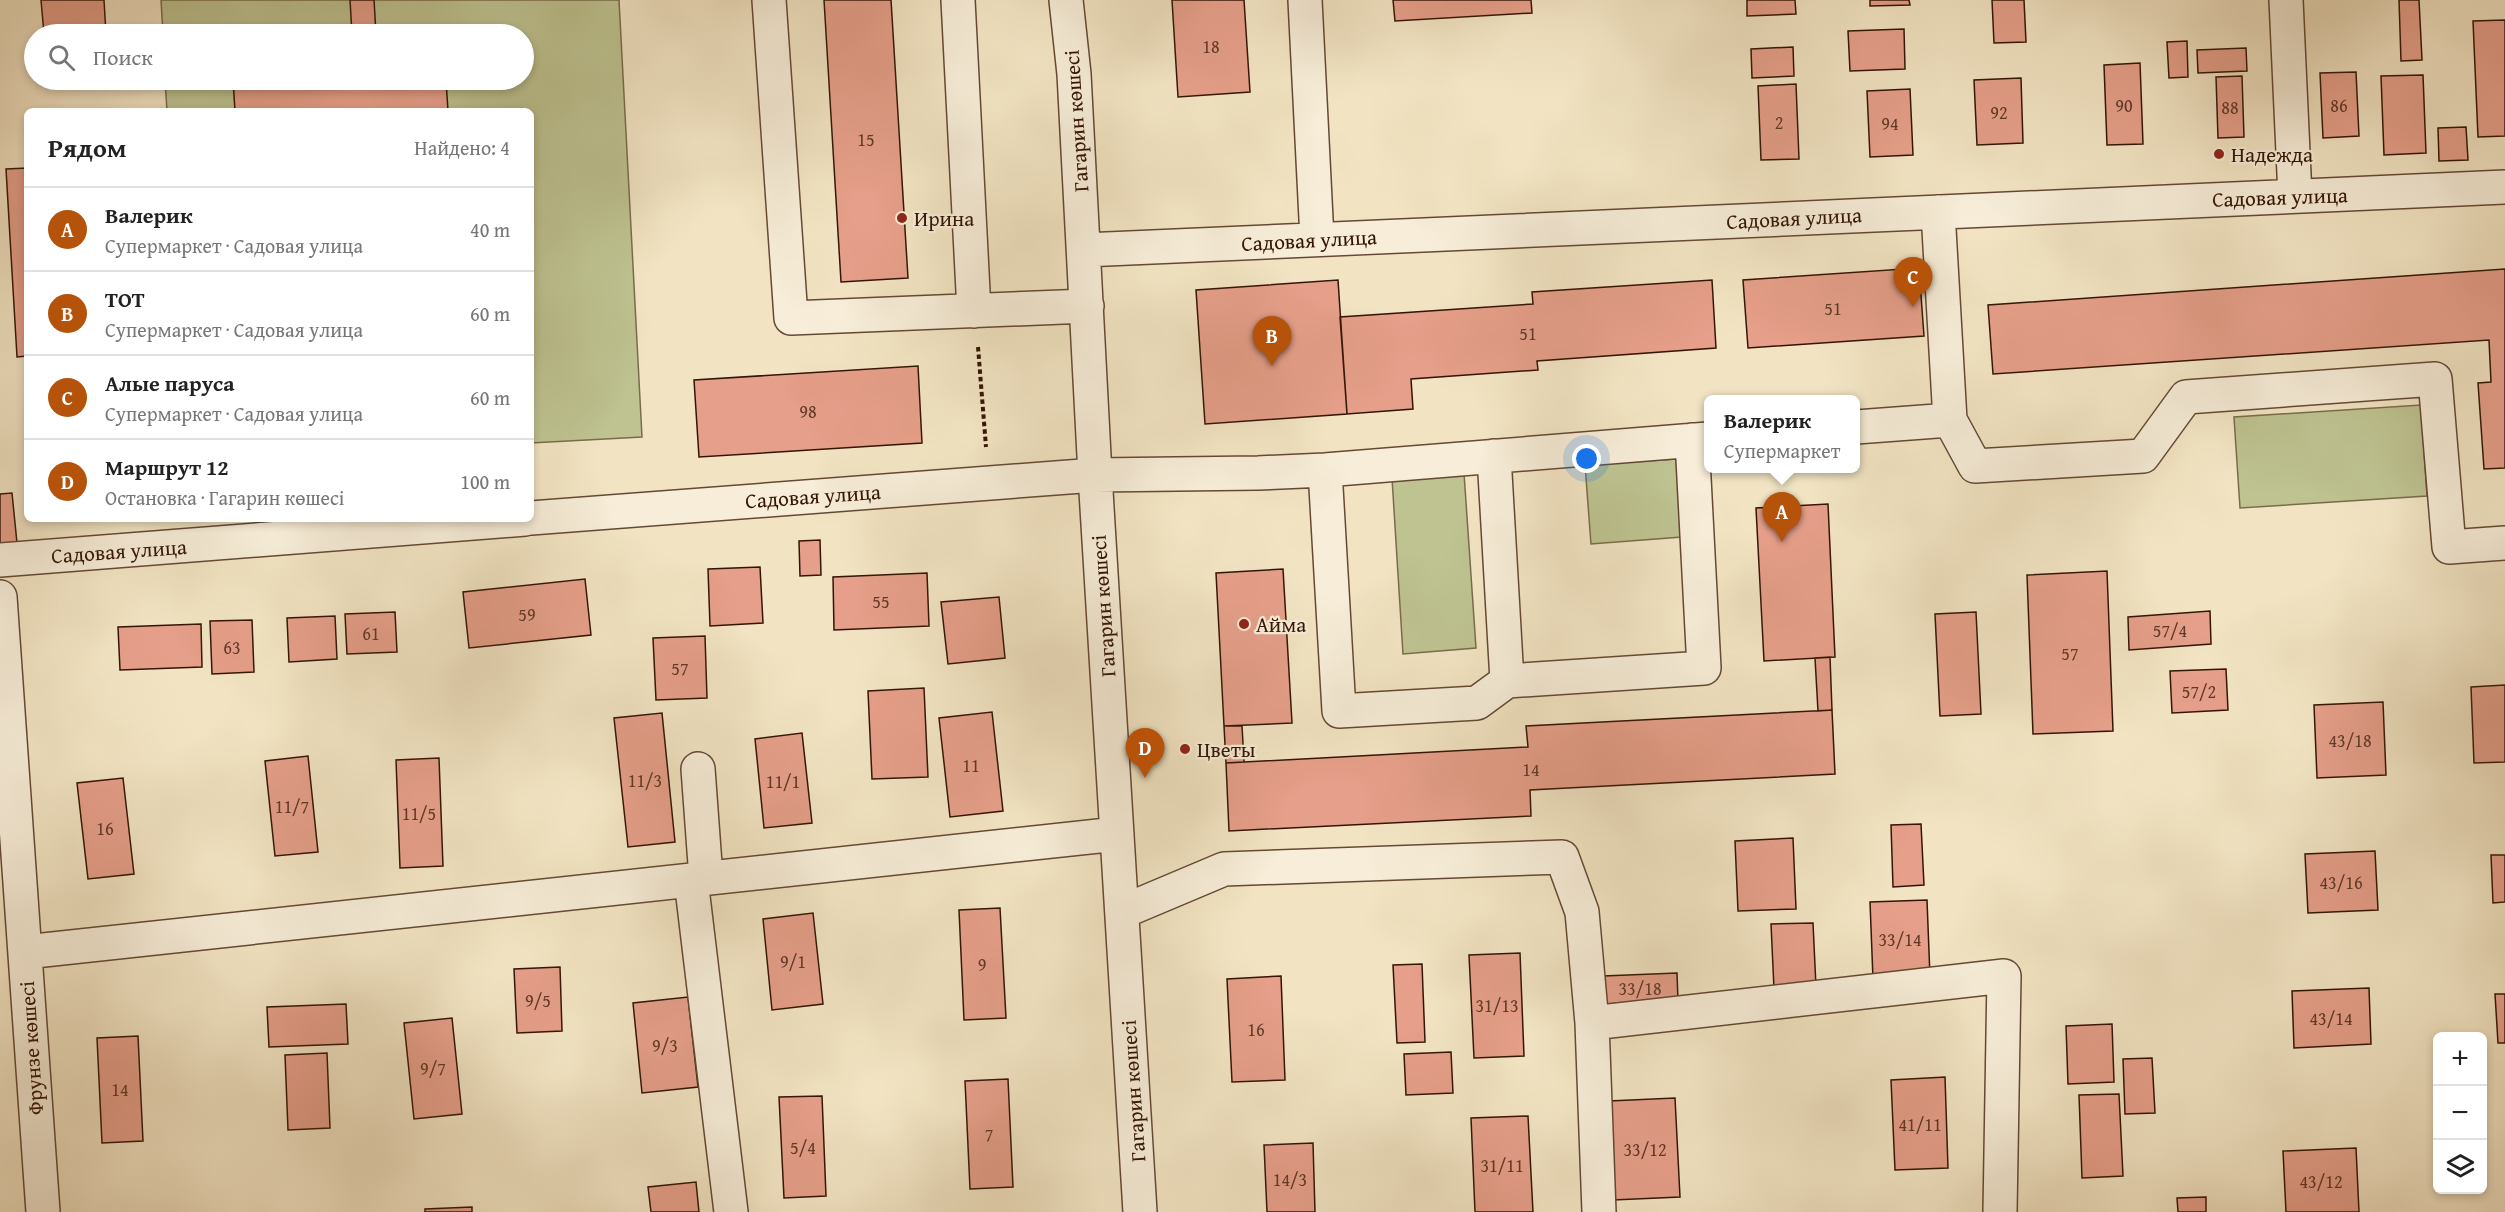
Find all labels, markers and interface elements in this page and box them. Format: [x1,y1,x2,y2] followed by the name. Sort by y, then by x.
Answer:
[24,24,534,90] search box
[1202,33,1220,60] house number: 18
[45,41,78,74] icon: search
[93,41,153,73] text: Поиск
[1056,49,1096,193] street label: Гагарин көшесі
[2115,92,2133,119] house number: 90
[2330,92,2348,119] house number: 86
[2221,94,2239,121] house number: 88
[1990,99,2008,126] house number: 92
[1775,109,1783,136] house number: 2
[1881,110,1899,137] house number: 94
[857,126,875,153] house number: 15
[48,128,126,167] text: Рядом
[414,133,510,162] text: Найдено: 4
[2231,139,2313,170] place label: Надежда
[2212,147,2226,161] marker: Надежда
[2212,179,2348,215] street label: Садовая улица
[105,199,193,231] text: Валерик
[1725,199,1863,237] street label: Садовая улица
[914,203,974,234] place label: Ирина
[895,211,909,225] marker: Ирина
[61,215,74,244] text: A
[470,215,510,244] text: 40 m
[1240,221,1378,259] street label: Садовая улица
[105,231,363,260] text: Супермаркет · Садовая улица
[1894,258,1932,307] pin: C
[105,283,145,315] text: ТОТ
[1824,295,1842,322] house number: 51
[61,299,74,328] text: B
[470,299,510,328] text: 60 m
[105,315,363,344] text: Супермаркет · Садовая улица
[1252,316,1292,366] pin: B
[1519,320,1537,347] house number: 51
[105,367,235,399] text: Алые паруса
[62,383,73,412] text: C
[470,383,510,412] text: 60 m
[1704,395,1860,473] popup
[799,398,817,425] house number: 98
[105,399,363,428] text: Супермаркет · Садовая улица
[1724,404,1811,436] text: Валерик
[1724,436,1840,465] text: Супермаркет
[1572,444,1601,473] your location
[105,451,229,483] text: Маршрут 12
[61,467,74,496] text: D
[460,467,510,496] text: 100 m
[744,476,882,516] street label: Садовая улица
[105,483,344,512] text: Остановка · Гагарин көшесі
[1762,492,1802,542] pin: A
[50,531,188,571] street label: Садовая улица
[1083,534,1123,678] street label: Гагарин көшесі
[872,588,890,615] house number: 55
[518,601,536,628] house number: 59
[1256,609,1306,640] place label: Айма
[1237,617,1251,631] marker: Айма
[2153,617,2187,644] house number: 57/4
[362,620,380,647] house number: 61
[223,634,241,661] house number: 63
[2061,640,2079,667] house number: 57
[671,655,689,682] house number: 57
[2182,678,2216,705] house number: 57/2
[2328,727,2372,754] house number: 43/18
[1126,728,1164,778] pin: D
[1197,734,1256,765] place label: Цветы
[1178,742,1192,756] marker: Цветы
[962,752,980,779] house number: 11
[1522,756,1540,783] house number: 14
[628,767,662,794] house number: 11/3
[766,768,800,795] house number: 11/1
[275,793,309,820] house number: 11/7
[402,800,436,827] house number: 11/5
[96,815,114,842] house number: 16
[2319,869,2363,896] house number: 43/16
[1878,926,1922,953] house number: 33/14
[780,948,806,975] house number: 9/1
[978,951,986,978] house number: 9
[1618,975,1662,1002] house number: 33/18
[11,980,51,1116] street label: Фрунзе көшесі
[525,987,551,1014] house number: 9/5
[1475,992,1519,1019] house number: 31/13
[2309,1005,2353,1032] house number: 43/14
[1247,1016,1265,1043] house number: 16
[1113,1019,1153,1163] street label: Гагарин көшесі
[652,1032,678,1059] house number: 9/3
[2433,1032,2487,1194] map controls
[2433,1032,2487,1086] button: +
[420,1055,446,1082] house number: 9/7
[111,1076,129,1103] house number: 14
[2433,1086,2487,1140] button: −
[1898,1111,1942,1138] house number: 41/11
[985,1121,993,1148] house number: 7
[790,1134,816,1161] house number: 5/4
[1623,1136,1667,1163] house number: 33/12
[2433,1140,2487,1194] button: layers
[1480,1152,1524,1179] house number: 31/11
[1273,1166,1307,1193] house number: 14/3
[2299,1168,2343,1195] house number: 43/12

